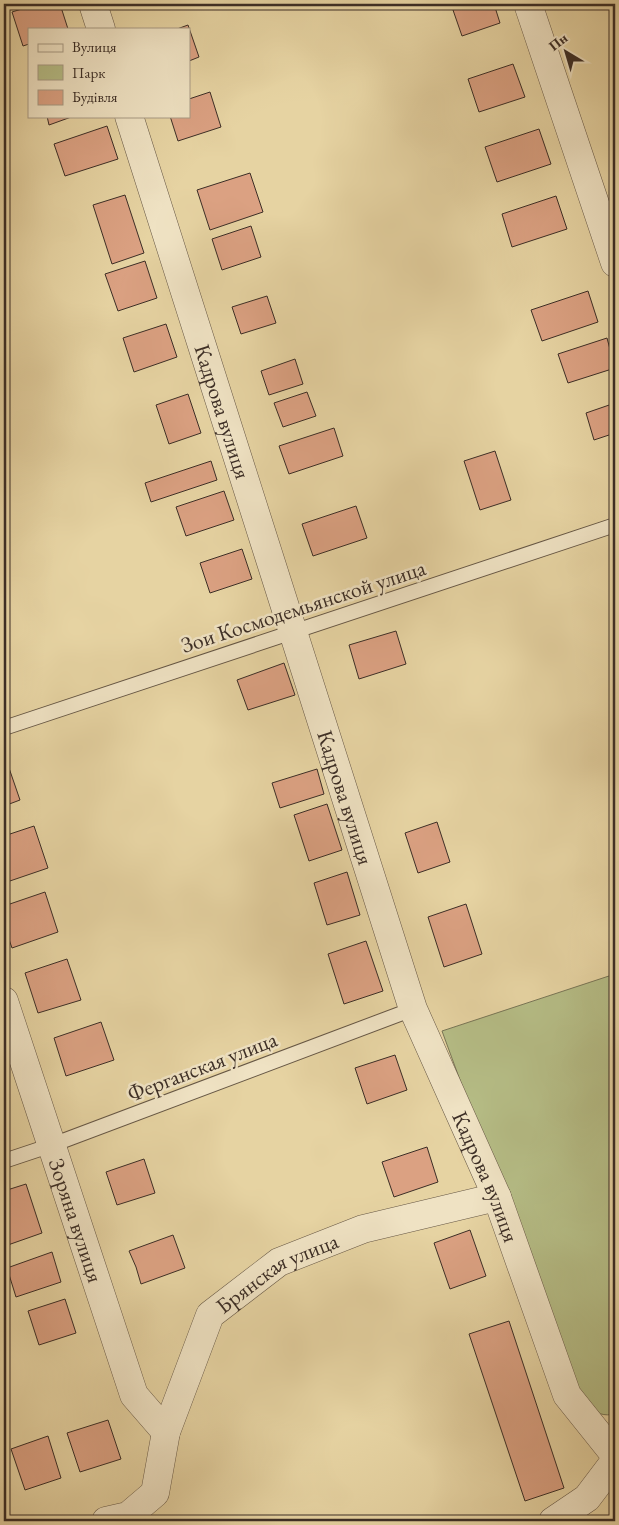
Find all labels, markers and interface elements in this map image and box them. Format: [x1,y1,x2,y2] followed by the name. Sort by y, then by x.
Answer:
[28,28,190,118] legend
[542,28,592,78] north arrow
[545,29,571,55] text: Пн
[72,37,117,56] text: Вулиця
[72,63,105,82] text: Парк
[72,87,118,106] text: Будівля
[187,341,258,483] street label: Кадрова вулиця
[177,553,429,660] street label: Зои Космодемьянской улица
[310,727,380,869] street label: Кадрова вулиця
[123,1025,281,1108] street label: Ферганская улица
[445,1107,526,1246] street label: Кадрова вулиця
[42,1155,110,1287] street label: Зоряна вулиця
[210,1226,343,1320] street label: Брянская улица

